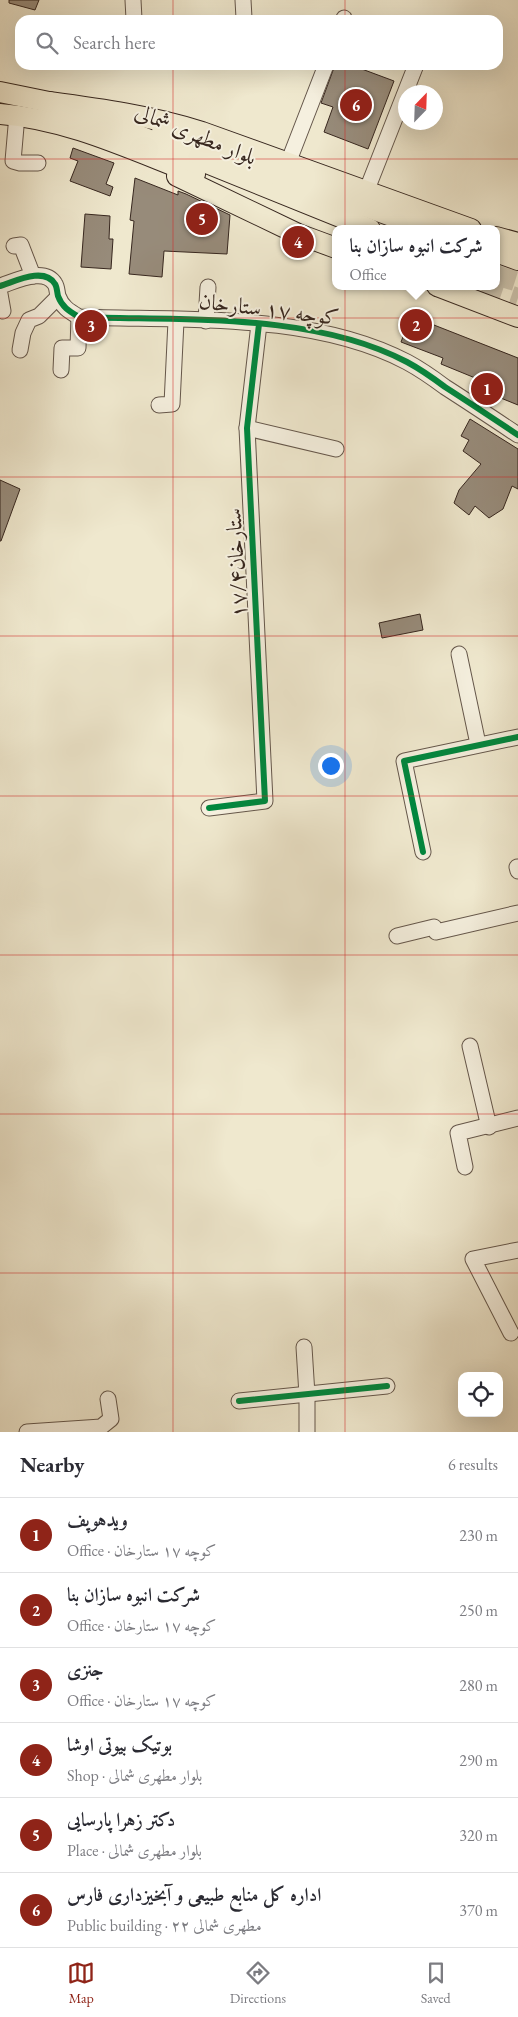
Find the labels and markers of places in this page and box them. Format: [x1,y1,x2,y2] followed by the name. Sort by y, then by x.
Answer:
[340,86,372,124] pin: 6
[186,200,218,238] pin: 5
[282,223,314,261] pin: 4
[400,306,432,344] pin: 2
[75,307,107,345] pin: 3
[471,370,503,408] pin: 1

